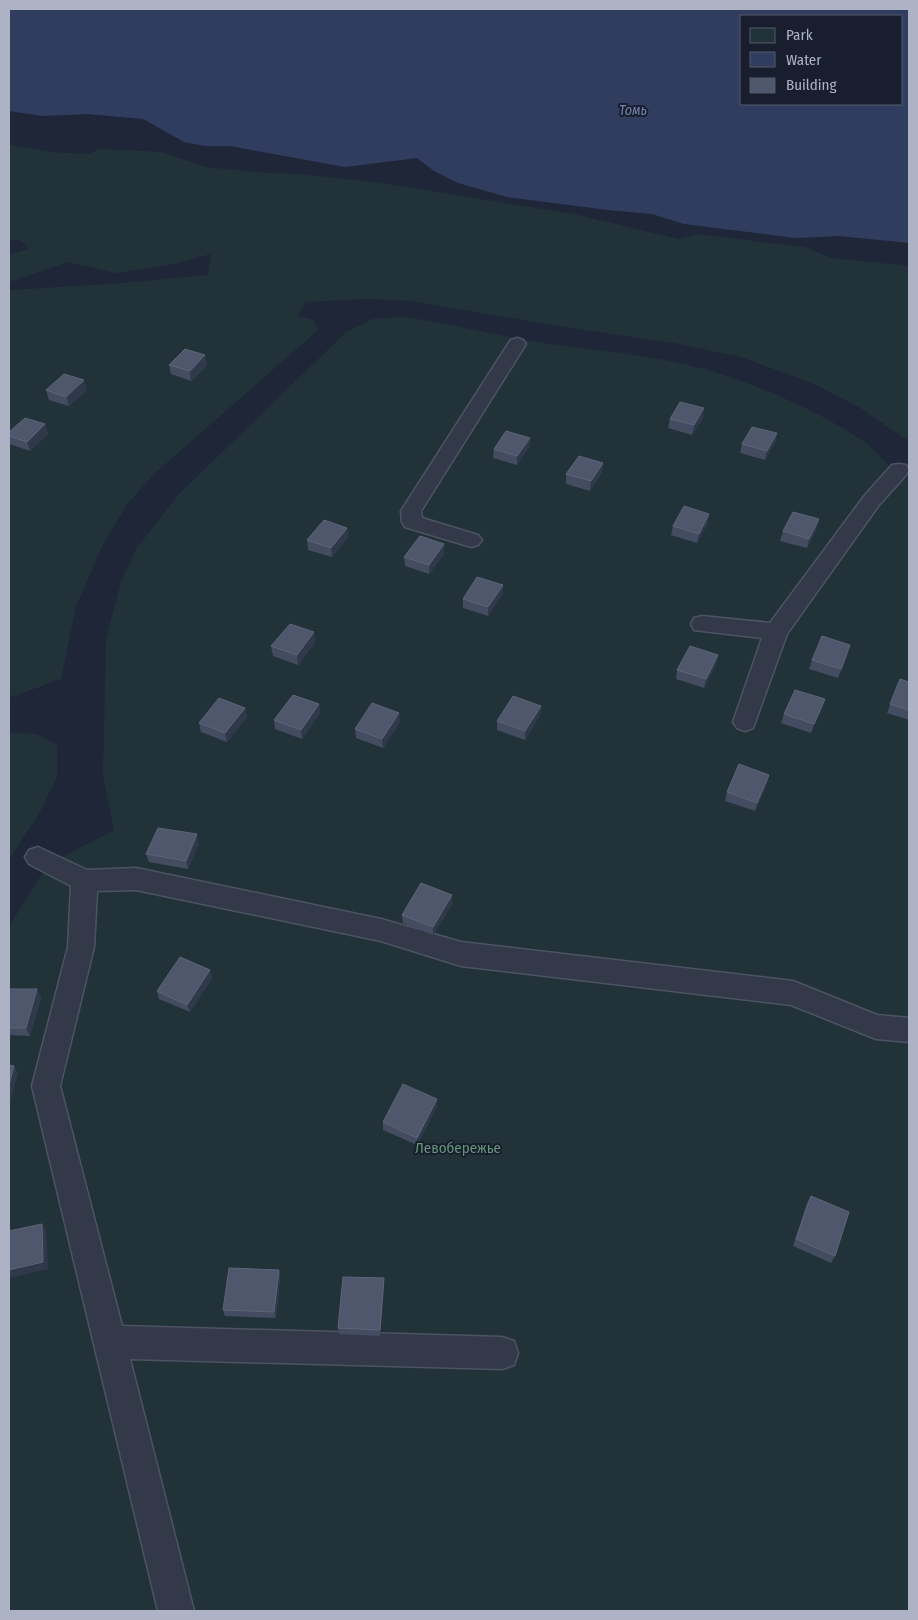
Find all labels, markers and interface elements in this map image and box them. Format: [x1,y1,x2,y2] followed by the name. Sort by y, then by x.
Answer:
[740,15,903,105] legend
[786,26,813,44] text: Park
[786,51,822,69] text: Water
[786,76,837,94] text: Building
[619,102,647,119] water label: Томь
[415,1139,501,1157] park label: Левобережье

